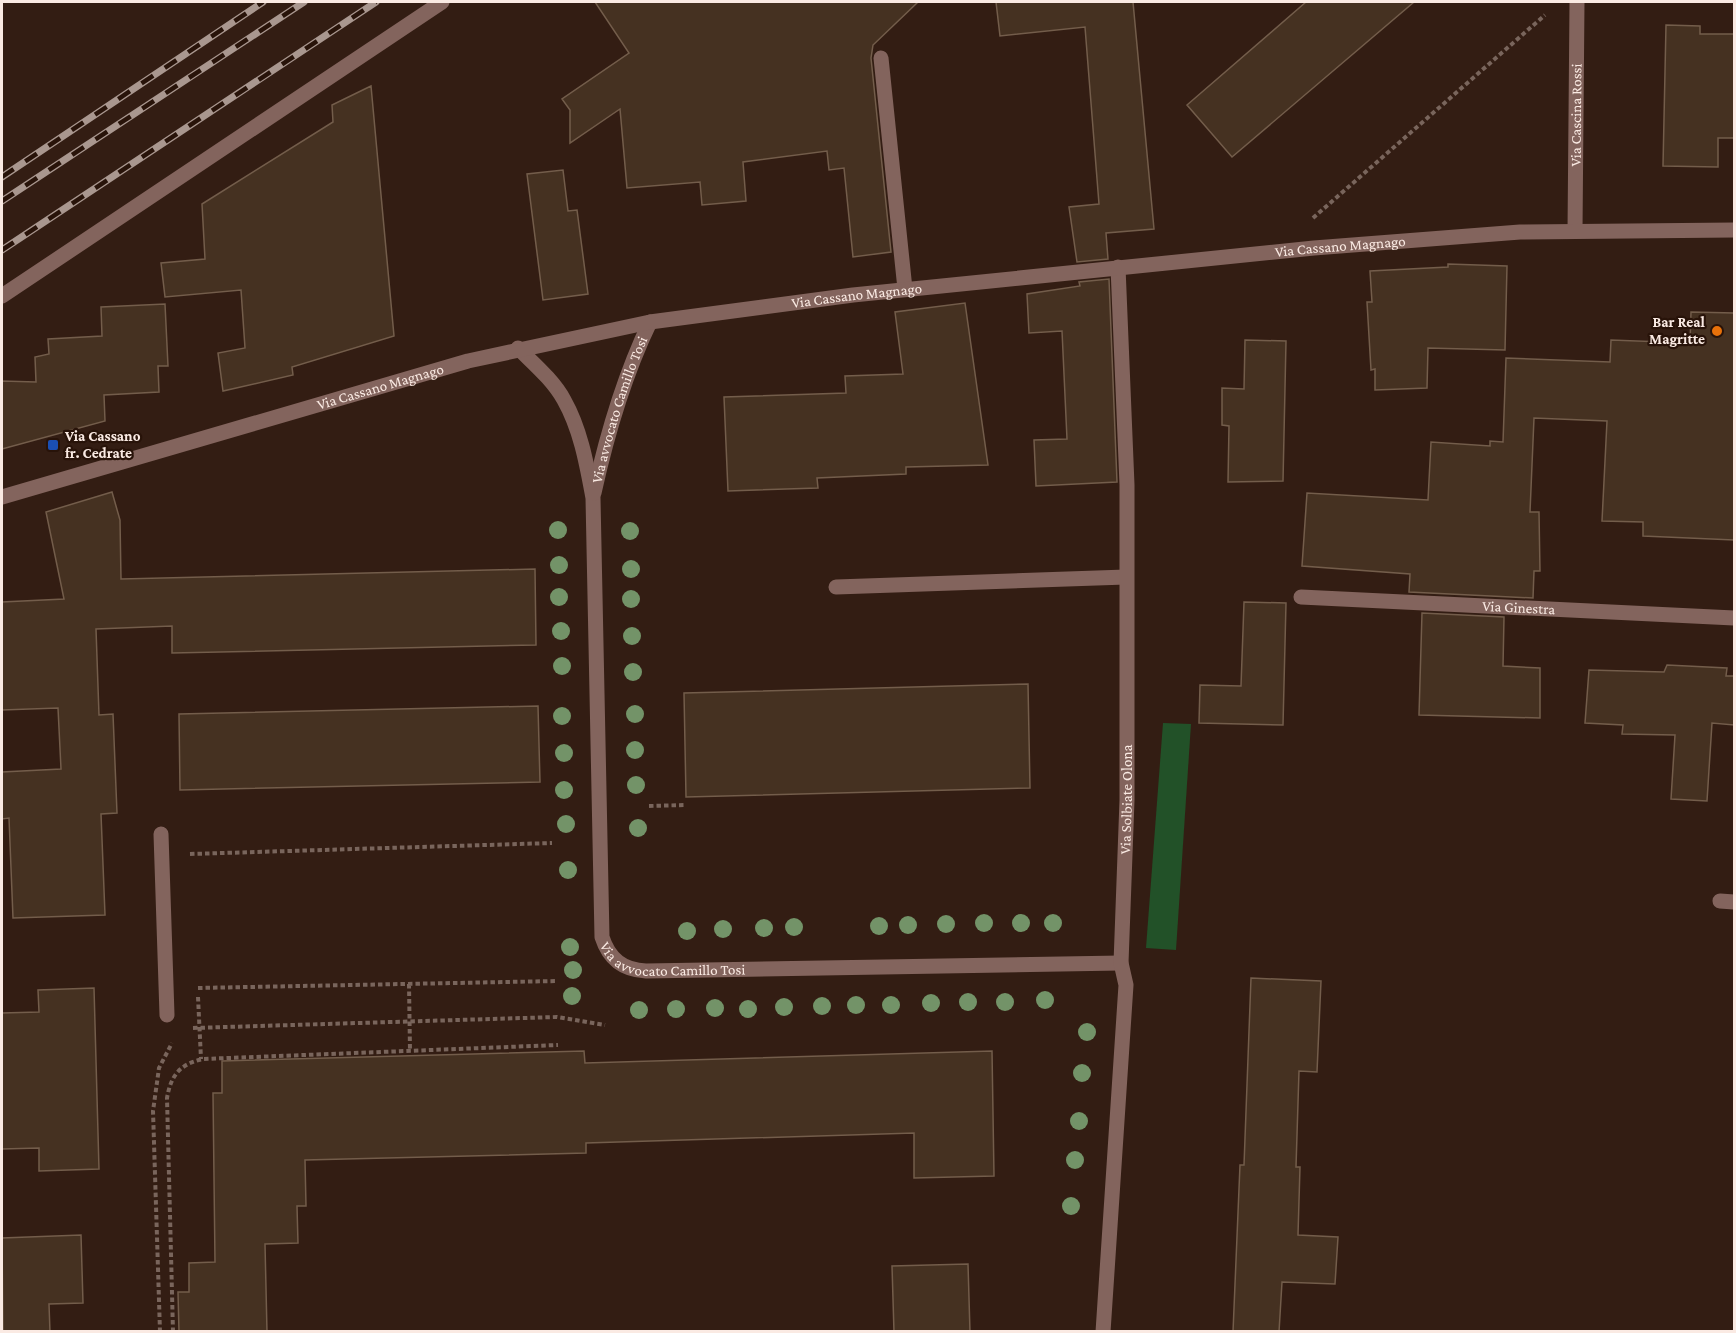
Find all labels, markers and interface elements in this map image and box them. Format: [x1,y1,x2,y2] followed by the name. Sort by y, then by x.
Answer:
[1568,63,1584,167] street label: Via Cascina Rossi
[1274,233,1406,260] street label: Via Cassano Magnago
[791,280,923,311] street label: Via Cassano Magnago
[1649,314,1706,347] place label: Bar Real Magritte
[1710,324,1724,338] marker: Bar Real Magritte
[588,334,650,485] street label: Via avvocato Camillo Tosi
[315,361,445,413] street label: Via Cassano Magnago
[64,428,141,461] place label: Via Cassano fr. Cedrate
[46,438,60,452] marker: Via Cassano fr. Cedrate
[1482,598,1556,617] street label: Via Ginestra
[1117,744,1135,855] street label: Via Solbiate Olona
[597,939,745,979] street label: Via avvocato Camillo Tosi

